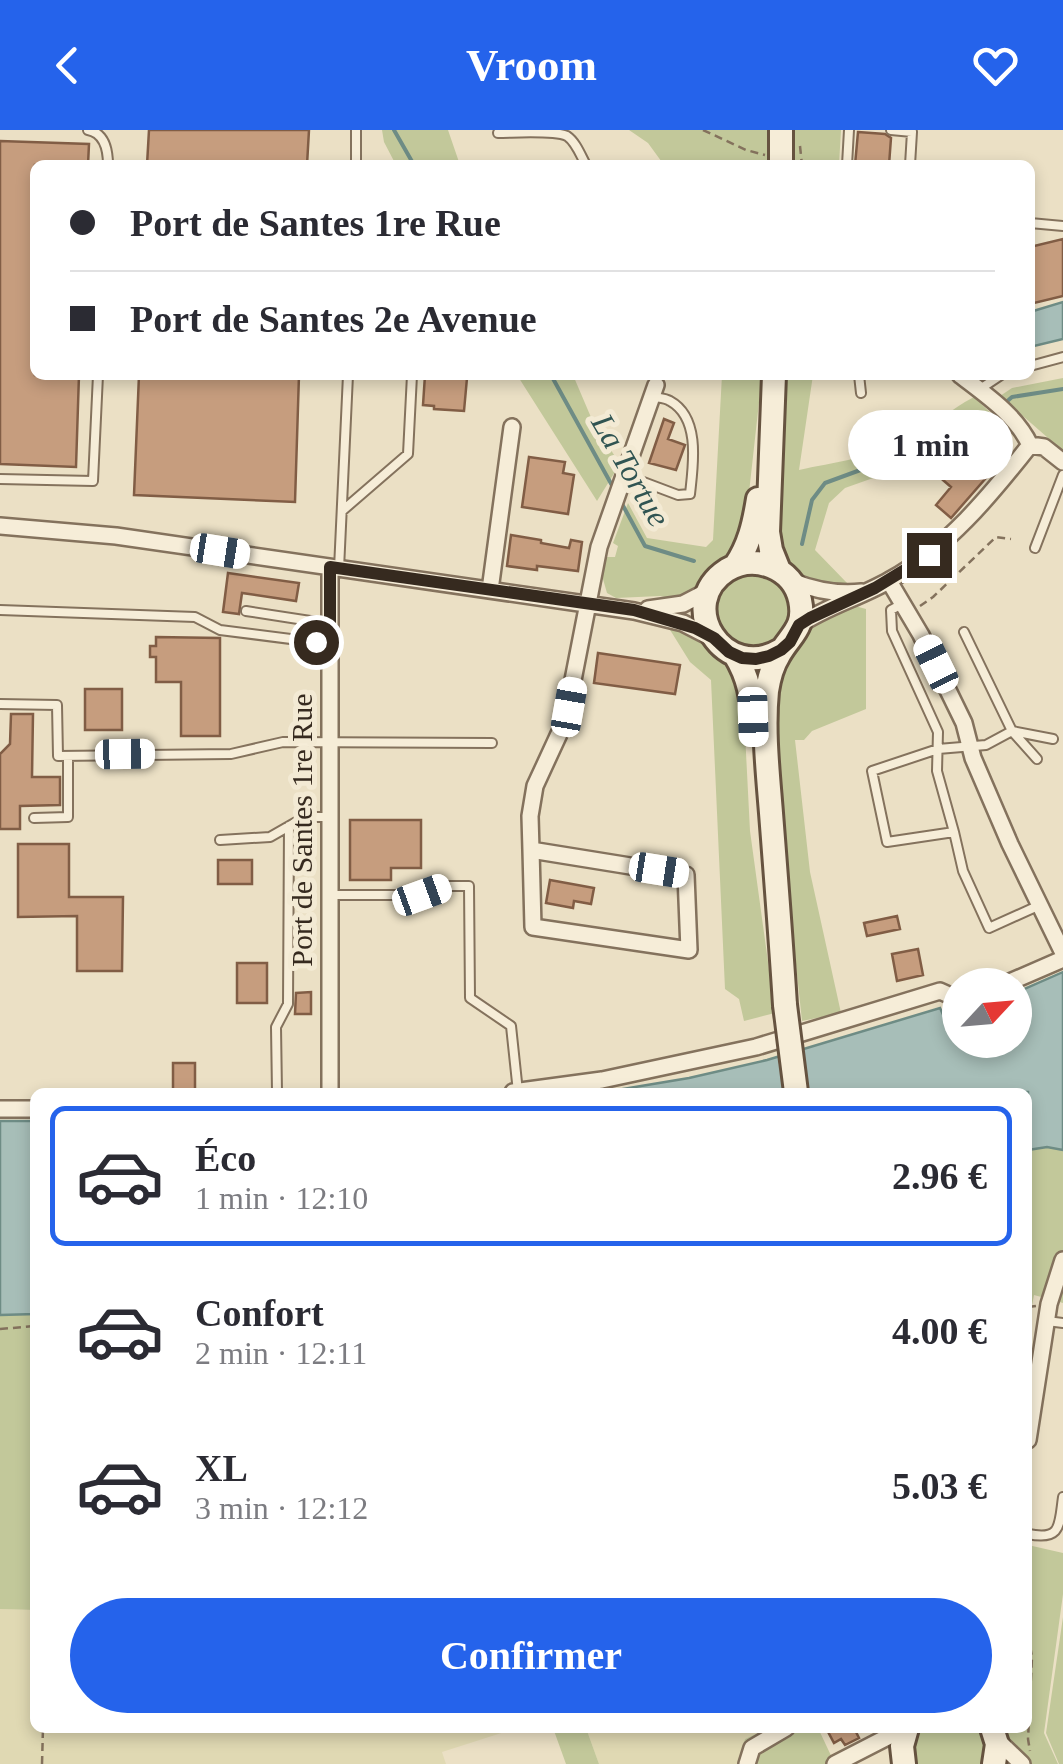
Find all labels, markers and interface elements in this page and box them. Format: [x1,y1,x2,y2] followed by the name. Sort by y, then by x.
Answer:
[40,38,95,93] icon: back
[968,38,1023,93] icon: heart
[466,40,597,90] text: Vroom
[130,202,501,244] text: Port de Santes 1re Rue
[130,298,537,340] text: Port de Santes 2e Avenue
[584,406,678,533] water label: La Tortue
[846,410,1012,480] callout: 1 min
[892,427,969,463] text: 1 min
[188,531,252,571] car
[907,533,952,578] route end
[294,620,339,665] route start
[909,630,963,698] car
[549,675,589,739] car
[737,686,769,748] car
[285,693,318,967] street label: Port de Santes 1re Rue
[95,738,155,770] car
[627,850,691,890] car
[389,871,455,919] car
[942,968,1032,1058] north arrow
[942,968,1032,1058] map controls
[75,1131,165,1221] icon: car
[195,1137,256,1179] text: Éco
[892,1155,987,1197] text: 2.96 €
[195,1180,368,1216] text: 1 min · 12:10
[75,1286,165,1376] icon: car
[195,1292,324,1334] text: Confort
[892,1310,987,1352] text: 4.00 €
[195,1335,367,1371] text: 2 min · 12:11
[75,1441,165,1531] icon: car
[195,1447,248,1489] text: XL
[892,1465,987,1507] text: 5.03 €
[195,1490,368,1526] text: 3 min · 12:12
[70,1598,992,1713] button: Confirmer

